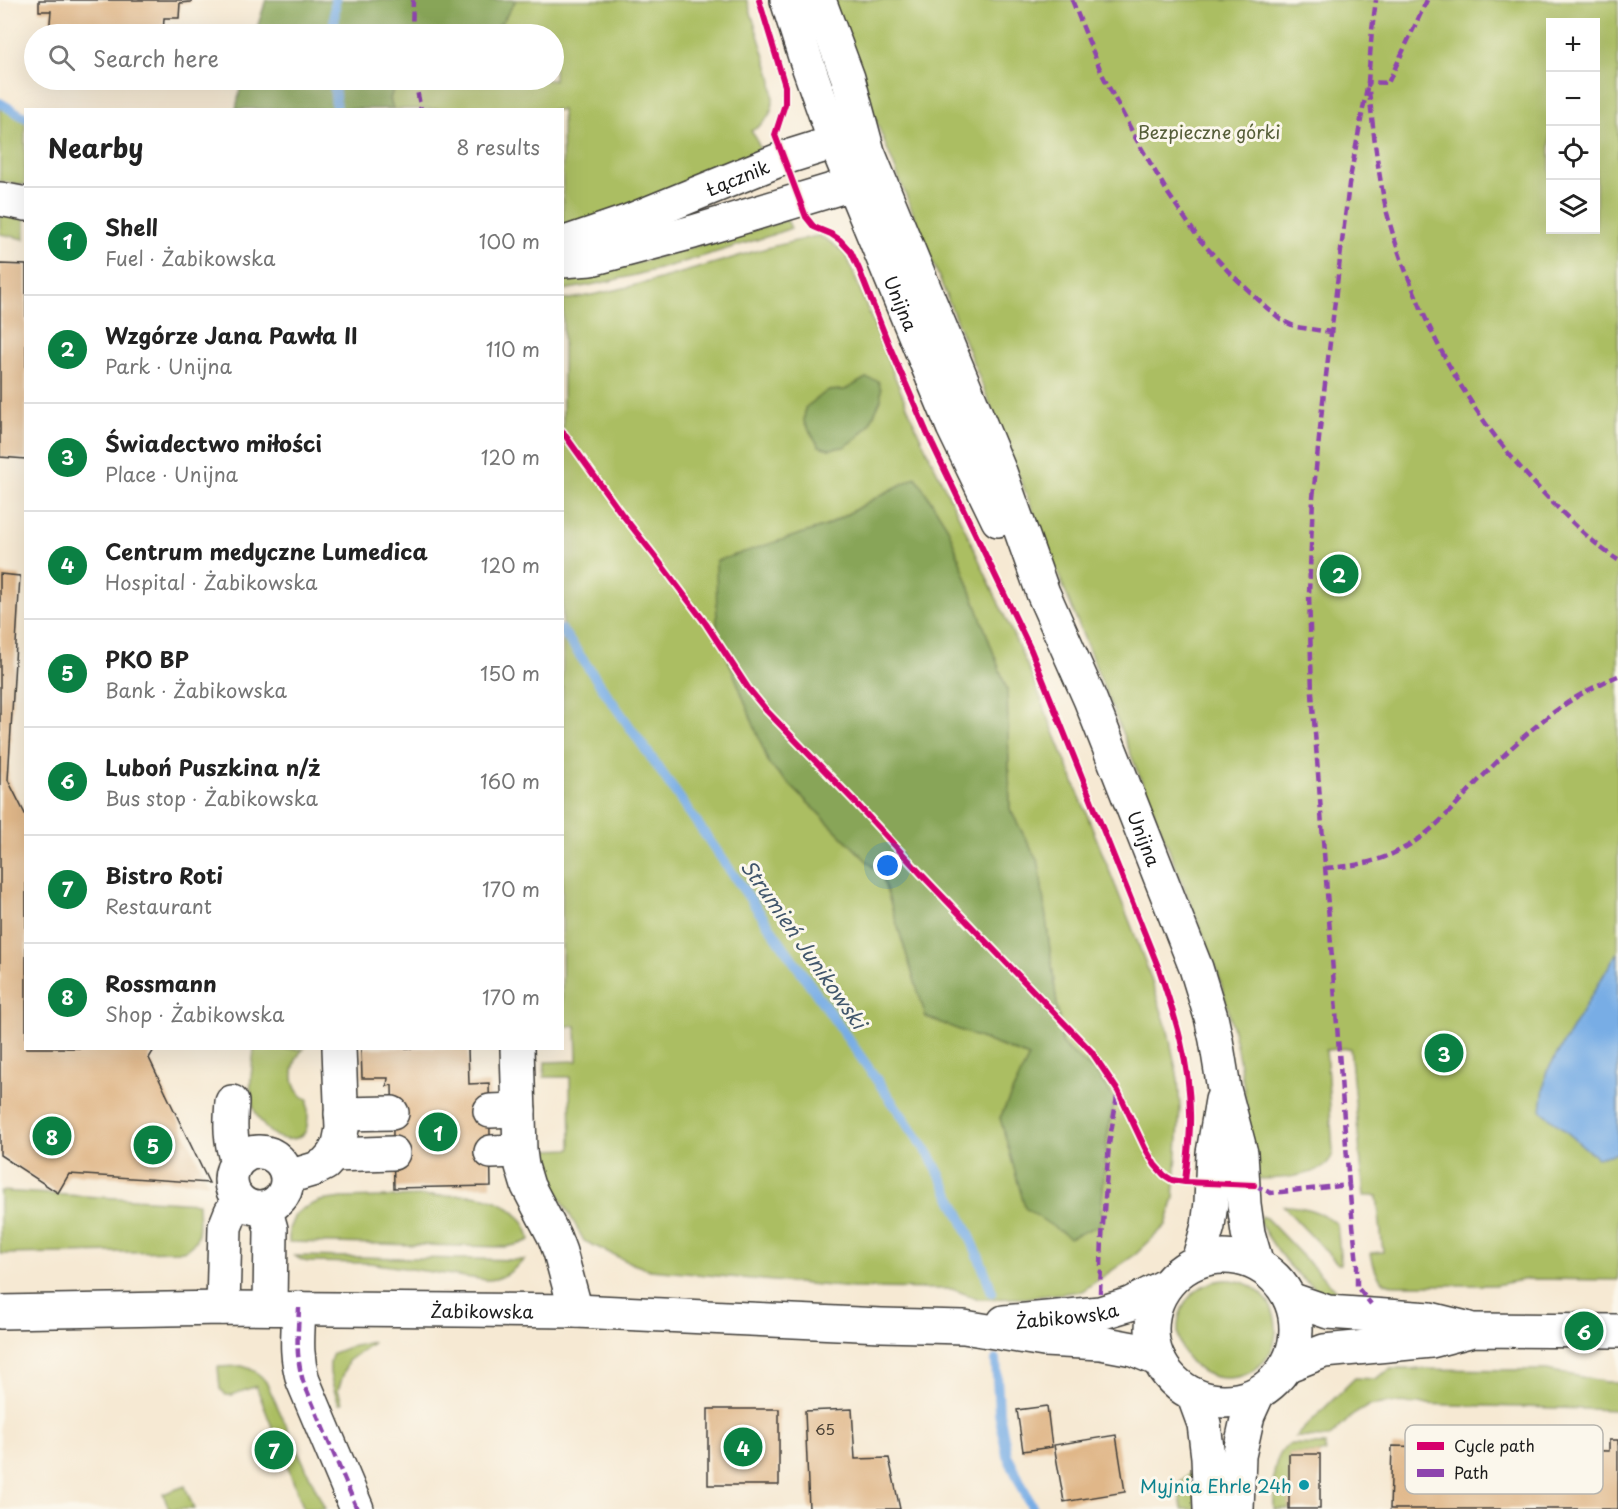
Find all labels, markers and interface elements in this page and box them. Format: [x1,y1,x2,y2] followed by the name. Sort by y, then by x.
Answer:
[1546,18,1600,234] map controls
[1546,18,1600,72] button: +
[24,24,564,90] search box
[45,41,78,74] icon: search
[93,41,219,74] text: Search here
[1546,72,1600,126] button: −
[1138,118,1280,145] park label: Bezpieczne górki
[1546,126,1600,180] button: locate
[48,128,143,167] text: Nearby
[456,132,540,162] text: 8 results
[701,152,773,202] street label: Łącznik
[1546,180,1600,234] button: layers
[105,210,158,243] text: Shell
[63,226,72,256] text: 1
[479,226,540,256] text: 100 m
[105,243,275,273] text: Fuel · Żabikowska
[878,271,925,335] street label: Unijna
[105,318,358,351] text: Wzgórze Jana Pawła II
[60,334,75,364] text: 2
[486,334,540,364] text: 110 m
[105,351,232,381] text: Park · Unijna
[105,426,322,459] text: Świadectwo miłości
[61,442,74,472] text: 3
[481,442,540,472] text: 120 m
[105,459,238,489] text: Place · Unijna
[105,534,428,567] text: Centrum medyczne Lumedica
[61,550,74,580] text: 4
[481,550,540,580] text: 120 m
[1320,552,1358,596] pin: 2
[105,567,317,597] text: Hospital · Żabikowska
[105,642,189,675] text: PKO BP
[61,658,74,688] text: 5
[480,658,540,688] text: 150 m
[105,675,287,705] text: Bank · Żabikowska
[105,750,321,783] text: Luboń Puszkina n/ż
[60,766,75,796] text: 6
[480,766,540,796] text: 160 m
[105,783,318,813] text: Bus stop · Żabikowska
[1122,806,1168,871] street label: Unijna
[873,851,902,880] your location
[734,853,876,1038] water label: Strumień Junikowski
[105,858,223,891] text: Bistro Roti
[62,874,73,904] text: 7
[482,874,540,904] text: 170 m
[105,891,212,921] text: Restaurant
[105,966,217,999] text: Rossmann
[61,982,74,1012] text: 8
[482,982,540,1012] text: 170 m
[105,999,284,1029] text: Shop · Żabikowska
[1424,1030,1464,1076] pin: 3
[418,1110,458,1154] pin: 1
[32,1114,72,1158] pin: 8
[134,1122,172,1168] pin: 5
[1014,1295,1122,1334] street label: Żabikowska
[430,1296,534,1324] street label: Żabikowska
[1564,1308,1604,1354] pin: 6
[815,1417,835,1440] house number: 65
[724,1424,762,1470] pin: 4
[1405,1425,1603,1494] legend
[254,1428,294,1472] pin: 7
[1454,1433,1535,1457] text: Cycle path
[1454,1460,1489,1484] text: Path
[1140,1472,1292,1499] place label: Myjnia Ehrle 24h
[1297,1478,1311,1492] marker: Myjnia Ehrle 24h

